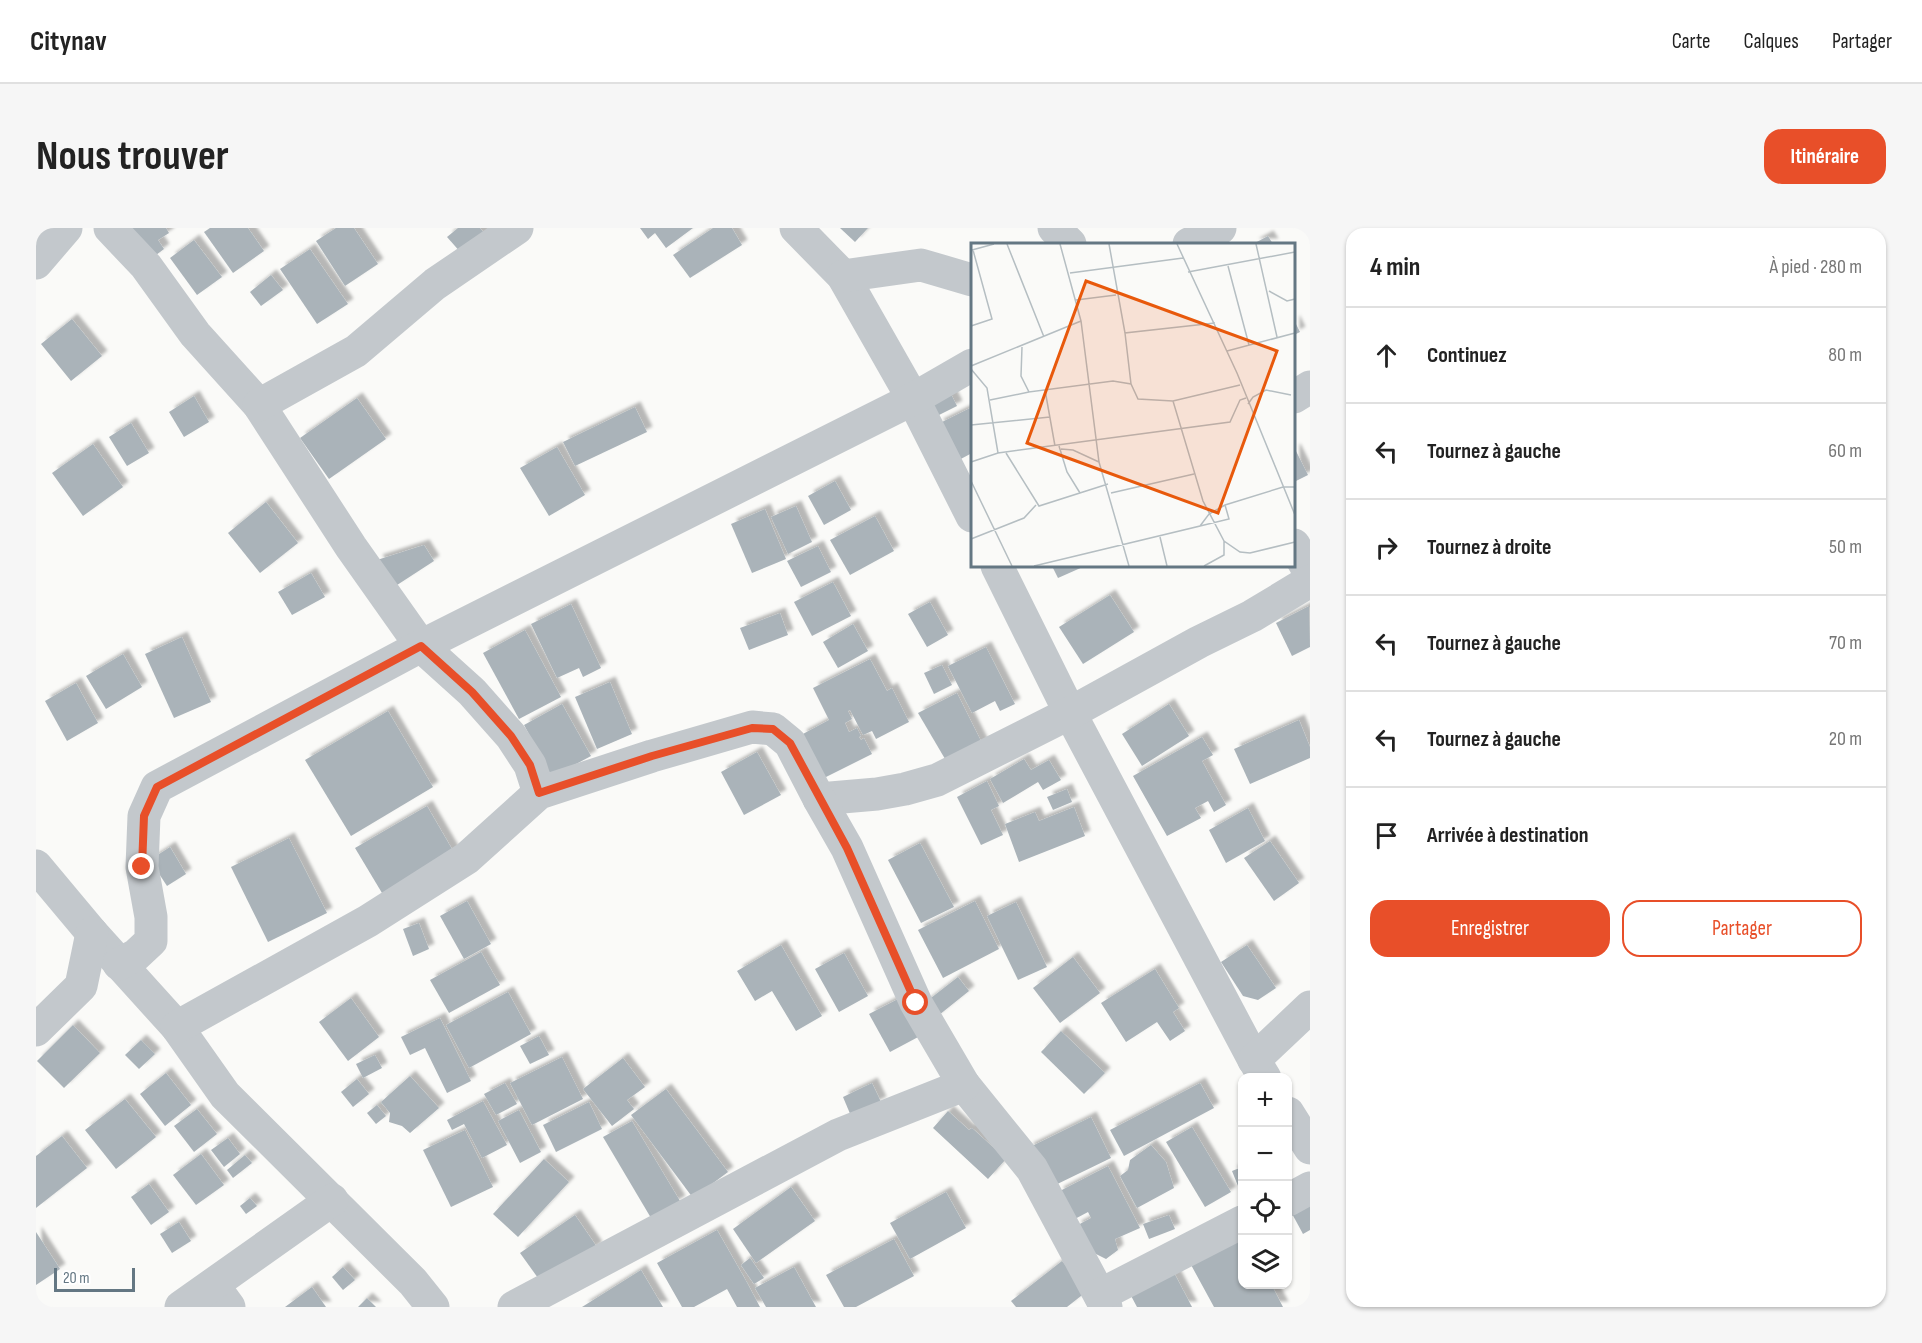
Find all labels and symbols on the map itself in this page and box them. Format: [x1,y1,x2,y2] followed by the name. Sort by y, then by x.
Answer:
[971,243,1295,567] inset map
[128,853,154,879] route end
[902,989,928,1015] route start
[54,1265,135,1292] scale bar

